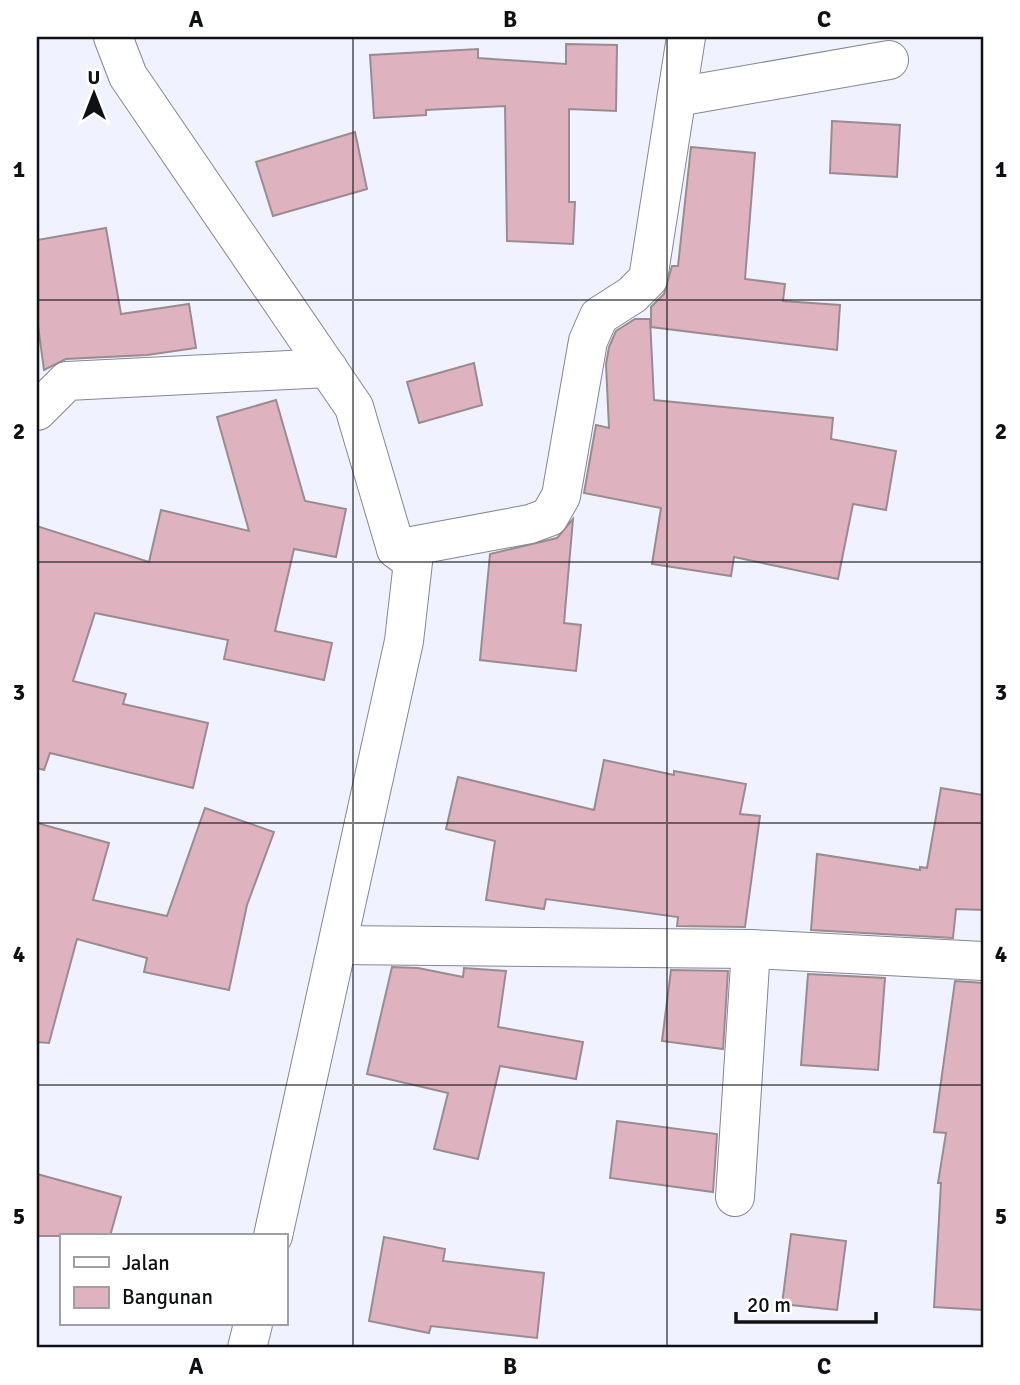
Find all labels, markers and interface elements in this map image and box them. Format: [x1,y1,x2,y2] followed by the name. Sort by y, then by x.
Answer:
[189,5,204,34] text: A
[503,5,517,34] text: B
[817,5,831,34] text: C
[60,60,130,130] north arrow
[88,66,100,90] text: U
[13,155,25,184] text: 1
[995,155,1007,184] text: 1
[13,417,25,446] text: 2
[995,417,1007,446] text: 2
[13,678,25,707] text: 3
[995,678,1007,707] text: 3
[13,940,25,969] text: 4
[995,940,1007,969] text: 4
[13,1202,25,1231] text: 5
[995,1202,1007,1231] text: 5
[60,1234,287,1326] legend
[122,1250,170,1276] text: Jalan
[736,1280,876,1324] scale bar
[122,1284,213,1310] text: Bangunan
[747,1292,791,1318] text: 20 m
[189,1352,204,1381] text: A
[503,1352,517,1381] text: B
[817,1352,831,1381] text: C

